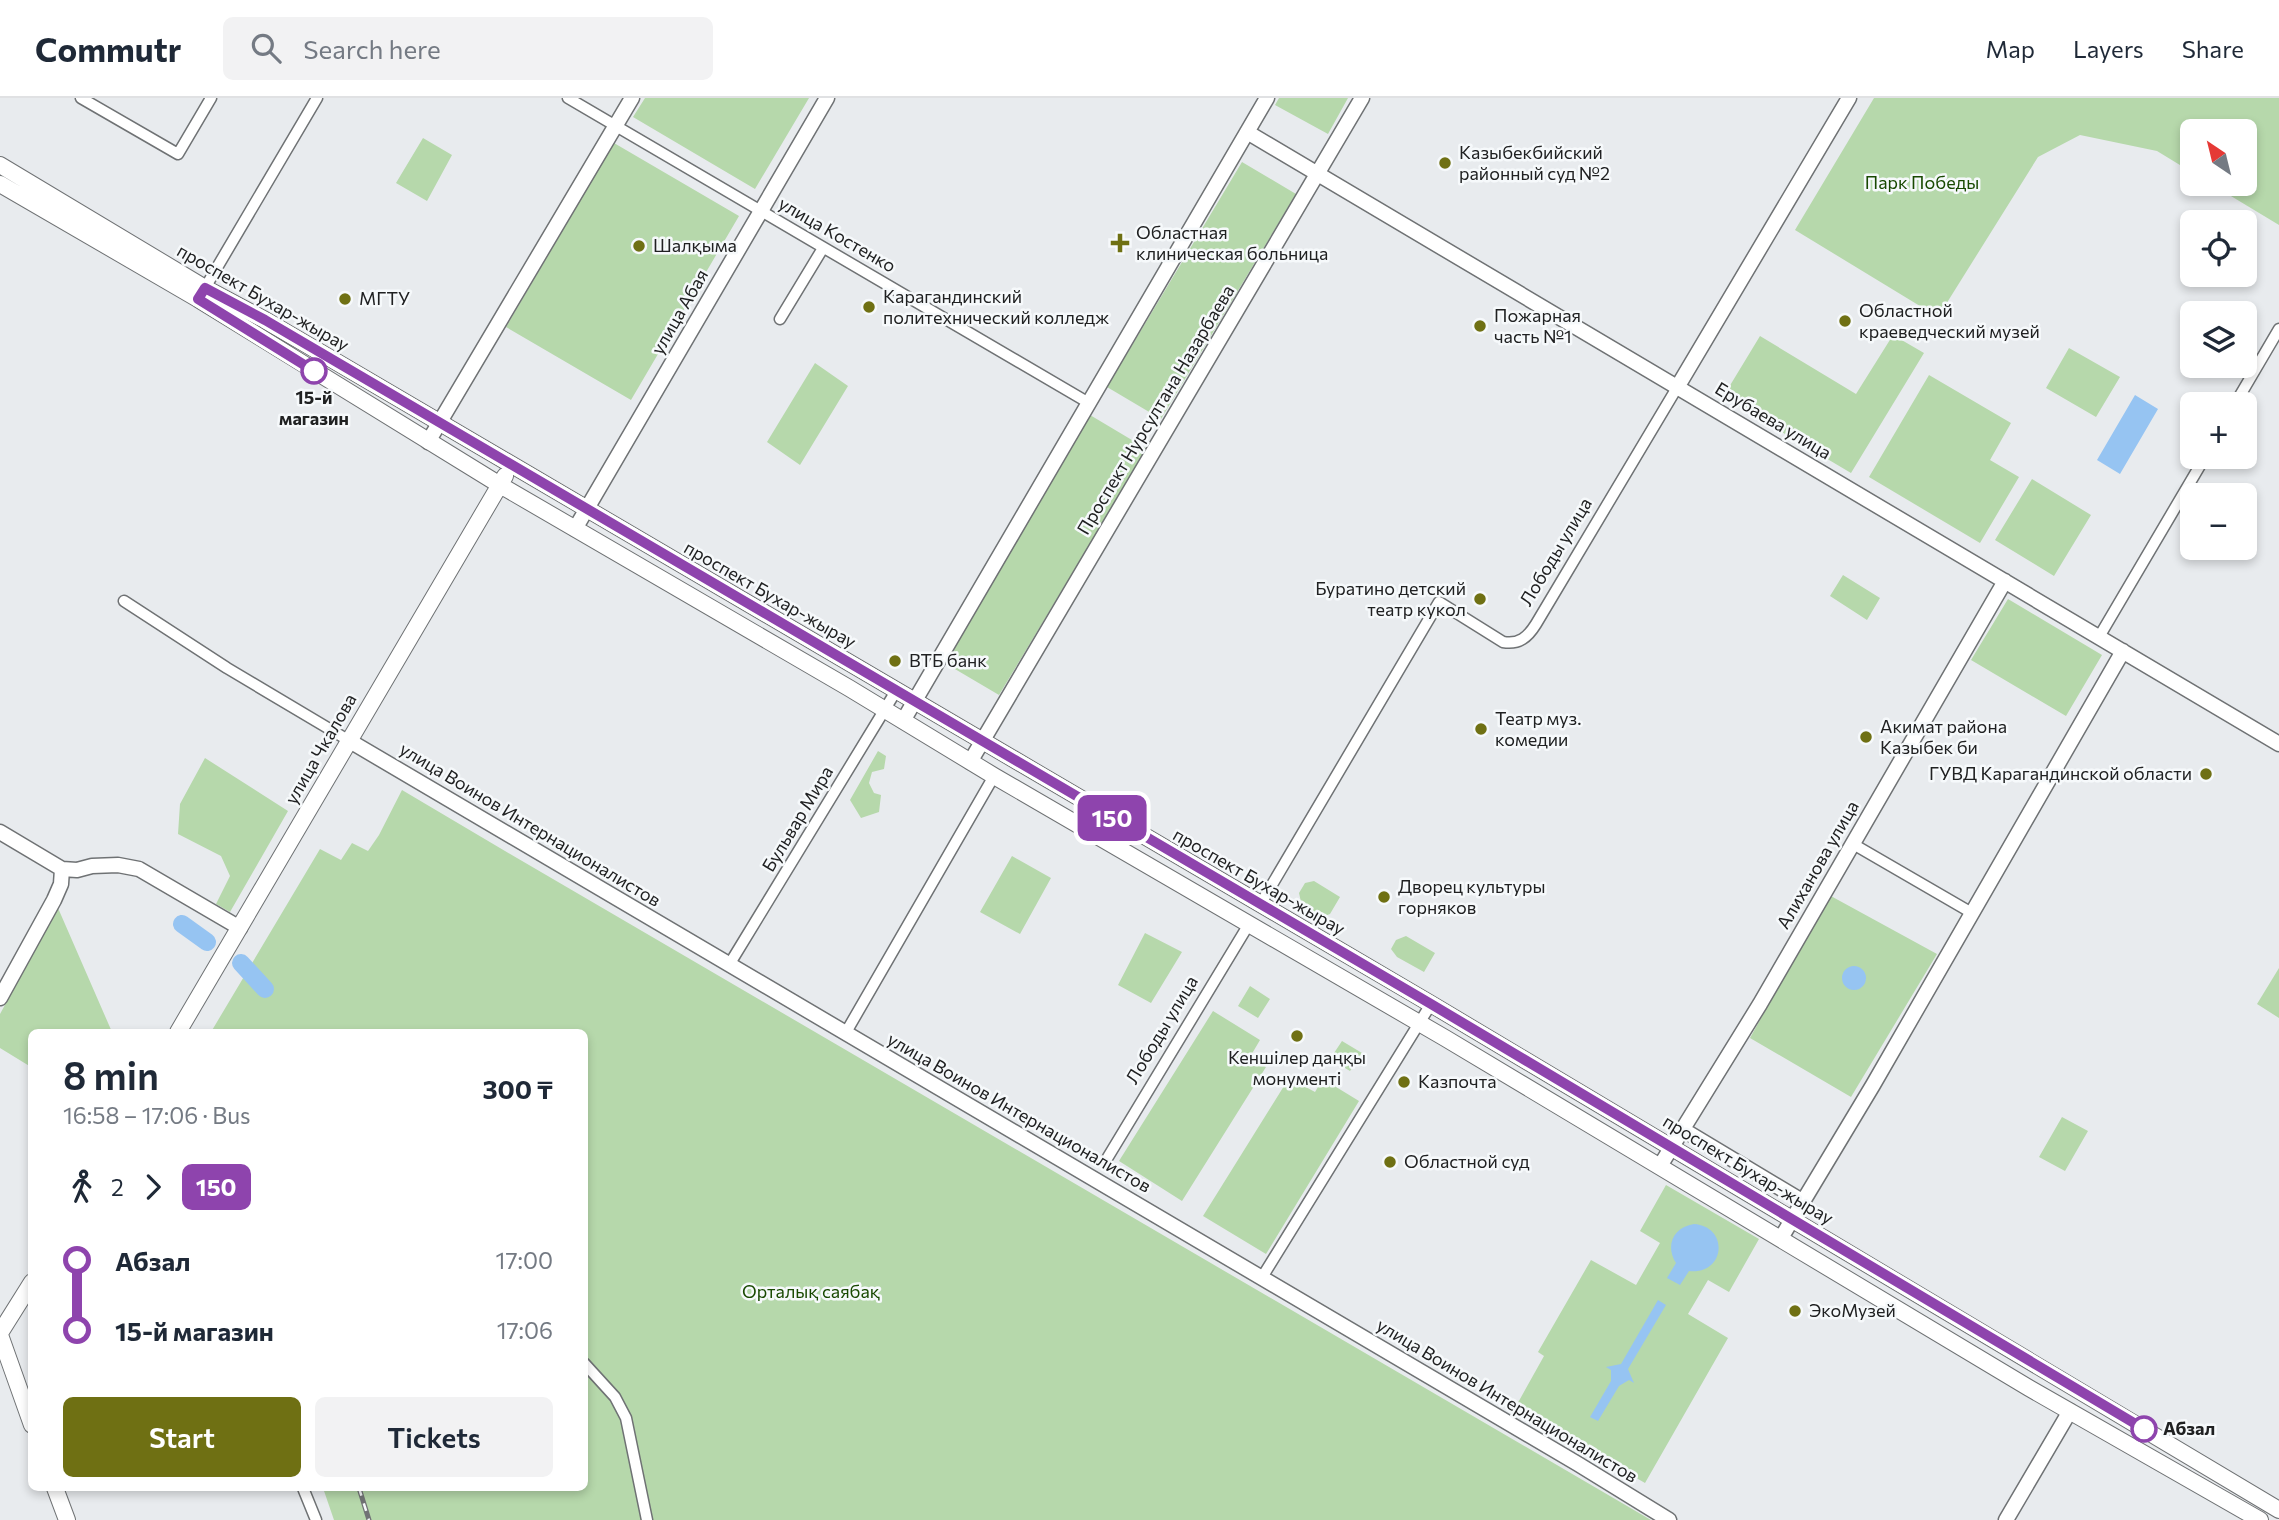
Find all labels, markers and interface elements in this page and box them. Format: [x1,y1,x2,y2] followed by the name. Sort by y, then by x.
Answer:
[223,17,713,80] search box
[35,28,181,69] text: Commutr
[247,29,285,67] icon: search
[303,33,441,64] text: Search here
[1986,34,2035,63] text: Map
[2073,34,2144,63] text: Layers
[2182,34,2244,63] text: Share
[2180,119,2258,196] north arrow
[2180,119,2257,560] map controls
[1459,141,1610,184] place label: Казыбекбийский районный суд №2
[1437,155,1453,171] marker: Казыбекбийский районный суд №2
[1865,171,1979,193] park label: Парк Победы
[775,192,900,277] street label: улица Костенко
[2180,210,2257,287] button: locate
[1136,221,1328,264] place label: Областная клиническая больница
[1110,233,1130,253] marker: Областная клиническая больница
[653,234,737,256] place label: Шалқыма
[631,238,647,254] marker: Шалқыма
[174,239,353,355] street label: проспект Бухар-жырау
[646,265,712,358] street label: улица Абая
[1072,281,1239,538] street label: Проспект Нурсултана Назарбаева
[883,285,1109,328] place label: Карагандинский политехнический колледж
[359,287,410,309] place label: МГТУ
[337,291,353,307] marker: МГТУ
[861,299,877,315] marker: Карагандинский политехнический колледж
[1859,299,2040,342] place label: Областной краеведческий музей
[2180,301,2257,378] button: layers
[1494,304,1581,347] place label: Пожарная часть №1
[1837,313,1853,329] marker: Областной краеведческий музей
[1472,318,1488,334] marker: Пожарная часть №1
[301,358,327,384] marker: 15-й магазин
[1711,377,1836,463] street label: Ерубаева улица
[279,386,349,429] place label: 15-й магазин
[2180,392,2257,469] button: +
[2180,483,2257,560] button: −
[1514,493,1596,609] street label: Лободы улица
[681,536,860,652] street label: проспект Бухар-жырау
[1315,577,1466,620] place label: Буратино детский театр кукол
[1472,591,1488,607] marker: Буратино детский театр кукол
[909,649,987,671] place label: ВТБ банк
[887,653,903,669] marker: ВТБ банк
[280,689,361,808] street label: улица Чкалова
[1495,707,1581,750] place label: Театр муз. комедии
[1880,715,2007,758] place label: Акимат района Казыбек би
[1473,721,1489,737] marker: Театр муз. комедии
[1858,729,1874,745] marker: Акимат района Казыбек би
[396,737,665,911] street label: улица Воинов Интернационалистов
[757,762,837,875] street label: Бульвар Мира
[1929,762,2192,784] place label: ГУВД Карагандинской области
[2198,766,2214,782] marker: ГУВД Карагандинской области
[1072,795,1152,841] line badge: 150
[1771,796,1863,933] street label: Алиханова улица
[1092,803,1132,832] text: 150
[1170,823,1349,939] street label: проспект Бухар-жырау
[1398,875,1545,918] place label: Дворец культуры горняков
[1376,889,1392,905] marker: Дворец культуры горняков
[1120,971,1202,1087] street label: Лободы улица
[884,1027,1155,1197] street label: улица Воинов Интернационалистов
[1289,1028,1305,1044] marker: Кеншілер даңқы монументі
[1228,1046,1366,1089] place label: Кеншілер даңқы монументі
[63,1051,159,1098] text: 8 min
[1418,1070,1496,1092] place label: Казпочта
[482,1073,553,1104] text: 300 ₸
[1396,1074,1412,1090] marker: Казпочта
[63,1101,251,1129] text: 16:58 – 17:06 · Bus
[1659,1110,1838,1229] street label: проспект Бухар-жырау
[1404,1150,1530,1172] place label: Областной суд
[1382,1154,1398,1170] marker: Областной суд
[63,1168,101,1206] icon: walk
[134,1168,172,1206] icon: forward
[196,1172,237,1201] text: 150
[111,1173,124,1201] text: 2
[115,1245,190,1276] text: Абзал
[496,1246,553,1274] text: 17:00
[742,1280,880,1302] park label: Орталық саябақ
[1809,1299,1896,1321] place label: ЭкоМузей
[1787,1303,1803,1319] marker: ЭкоМузей
[1373,1313,1642,1487] street label: улица Воинов Интернационалистов
[115,1315,274,1346] text: 15-й магазин
[497,1316,553,1344] text: 17:06
[63,1397,301,1477] button: Start
[315,1397,553,1477] button: Tickets
[2131,1416,2157,1442] marker: Абзал
[2163,1417,2215,1439] place label: Абзал

